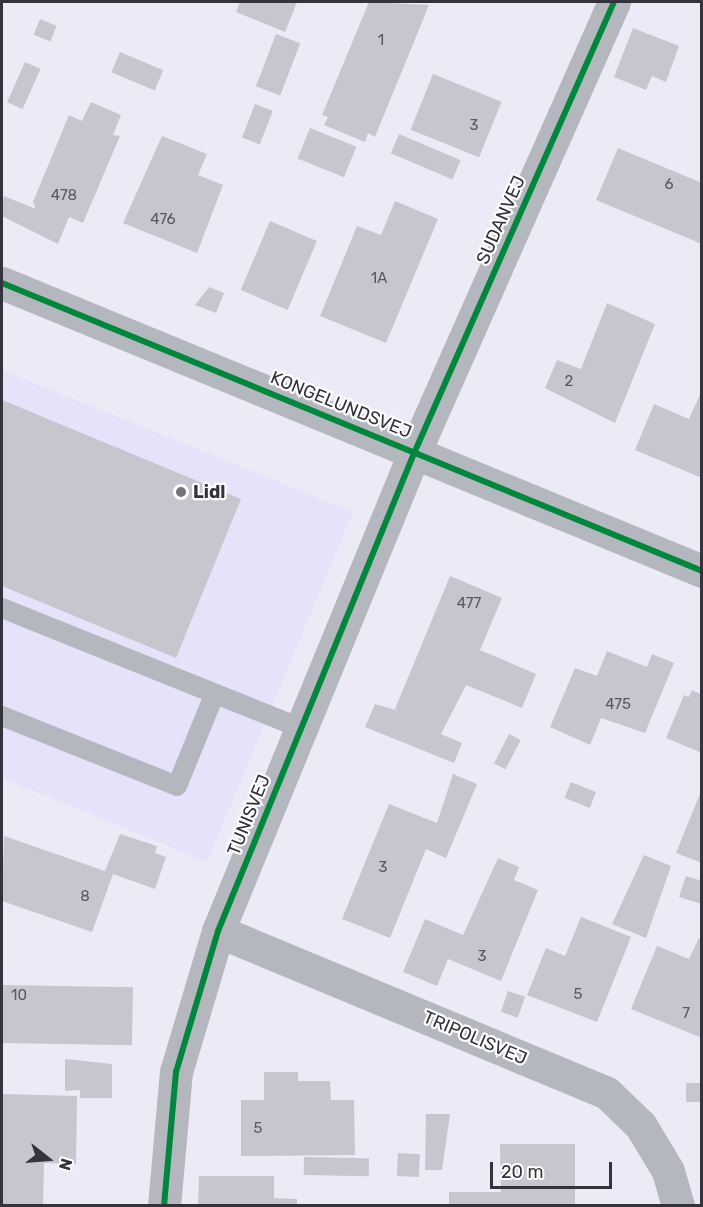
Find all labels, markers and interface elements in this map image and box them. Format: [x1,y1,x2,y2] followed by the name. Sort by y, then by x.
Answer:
[378,32,384,50] house number: 1
[469,117,479,135] house number: 3
[472,172,530,268] street label: SUDANVEJ
[664,176,674,194] house number: 6
[51,187,77,205] house number: 478
[150,211,176,229] house number: 476
[371,270,387,288] house number: 1A
[267,367,415,443] street label: KONGELUNDSVEJ
[565,373,573,391] house number: 2
[193,481,225,503] place label: Lidl
[174,485,188,499] marker: Lidl
[457,595,481,613] house number: 477
[605,696,631,714] house number: 475
[223,771,275,859] street label: TUNISVEJ
[378,859,388,877] house number: 3
[80,888,90,906] house number: 8
[477,948,487,966] house number: 3
[574,986,582,1004] house number: 5
[11,987,27,1005] house number: 10
[682,1005,690,1023] house number: 7
[420,1006,530,1070] street label: TRIPOLISVEJ
[254,1120,262,1138] house number: 5
[18,1129,78,1189] north arrow
[493,1150,614,1188] scale bar
[55,1156,76,1173] text: N
[501,1161,543,1183] text: 20 m

